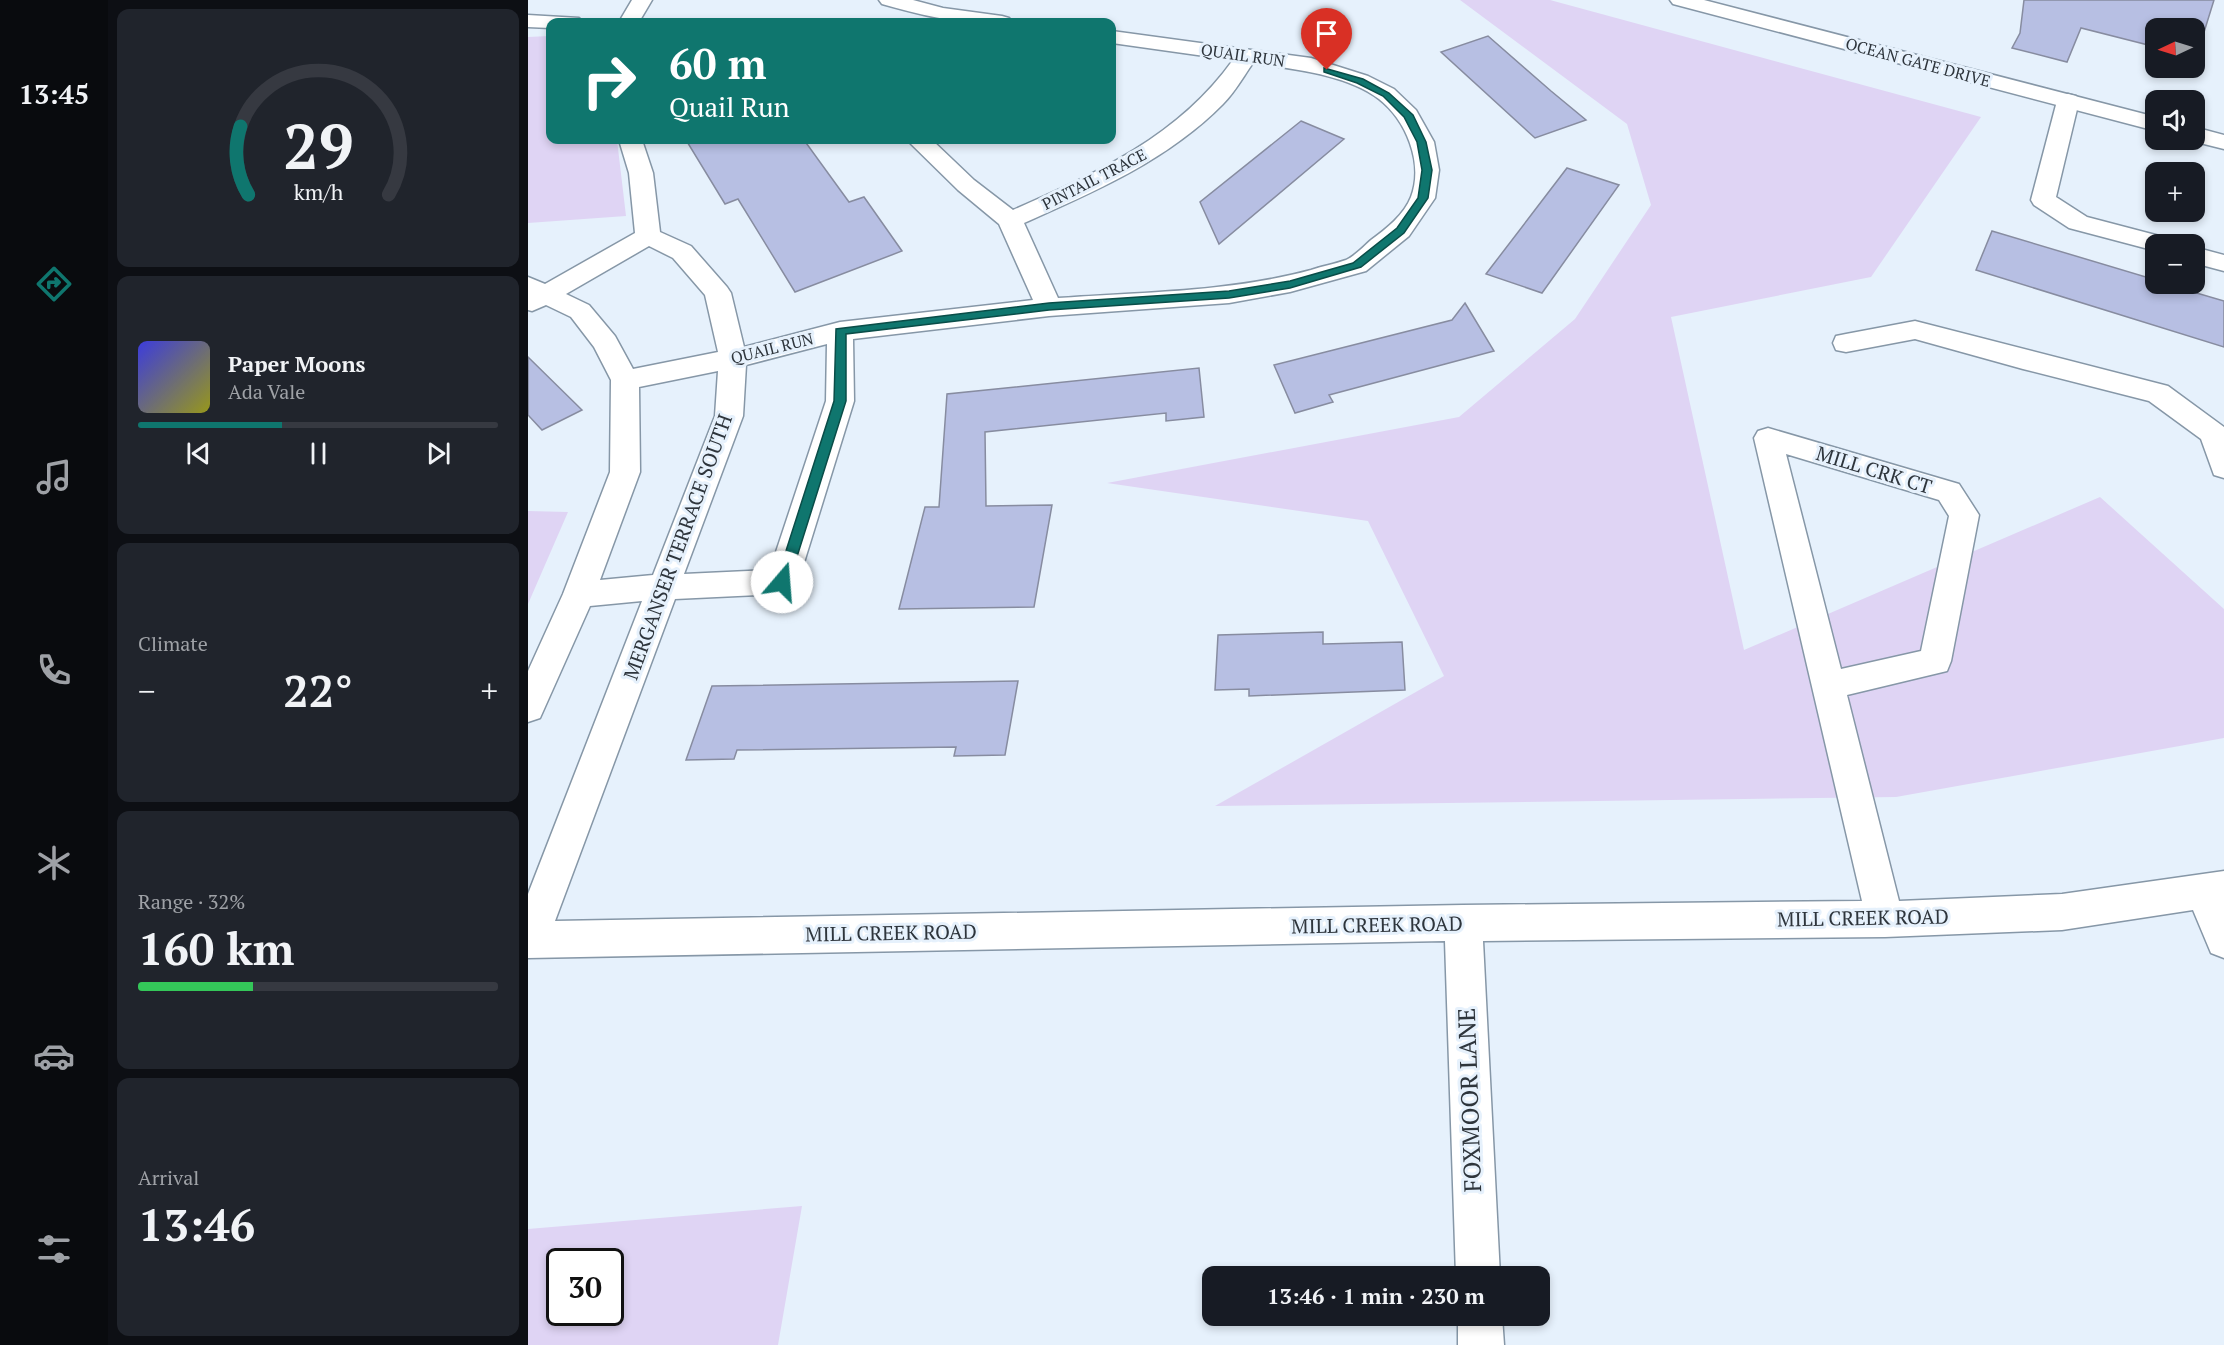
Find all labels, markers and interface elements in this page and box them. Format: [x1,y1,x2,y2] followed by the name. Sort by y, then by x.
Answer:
[1301,8,1352,70] pin
[1310,17,1343,50] icon: arrive
[2145,18,2205,78] north arrow
[2145,18,2205,294] map controls
[1843,32,1993,92] street label: OCEAN GATE DRIVE
[669,35,767,91] text: 60 m
[1200,38,1287,72] street label: QUAIL RUN
[570,42,648,120] icon: right
[19,76,89,112] text: 13:45
[669,89,790,125] text: Quail Run
[2145,90,2205,150] button: sound
[283,104,353,187] text: 29
[1038,143,1150,215] street label: PINTAIL TRACE
[2145,162,2205,222] button: +
[293,178,343,206] text: km/h
[2145,234,2205,294] button: −
[33,263,75,305] icon: directions
[728,327,816,369] street label: QUAIL RUN
[228,349,366,378] text: Paper Moons
[228,378,305,405] text: Ada Vale
[617,410,738,683] street label: MERGANSER TERRACE SOUTH
[182,437,215,470] icon: previous
[302,437,335,470] icon: pause
[422,437,455,470] icon: next
[1813,439,1935,500] street label: MILL CRK CT
[33,456,75,498] icon: music
[750,550,814,614] position arrow
[138,630,208,657] text: Climate
[33,649,75,691] icon: phone
[283,660,353,720] text: 22°
[138,669,156,712] text: −
[480,669,498,712] text: +
[33,842,75,884] icon: climate
[138,888,245,915] text: Range · 32%
[1777,903,1949,932] street label: MILL CREEK ROAD
[1291,910,1463,939] street label: MILL CREEK ROAD
[138,918,294,978] text: 160 km
[805,918,977,947] street label: MILL CREEK ROAD
[1450,1007,1488,1193] street label: FOXMOOR LANE
[33,1035,75,1077] icon: car
[138,1164,199,1191] text: Arrival
[138,1194,255,1254] text: 13:46
[33,1228,75,1270] icon: filters
[546,1248,624,1326] speed limit sign: 30
[1267,1281,1485,1310] text: 13:46 · 1 min · 230 m

